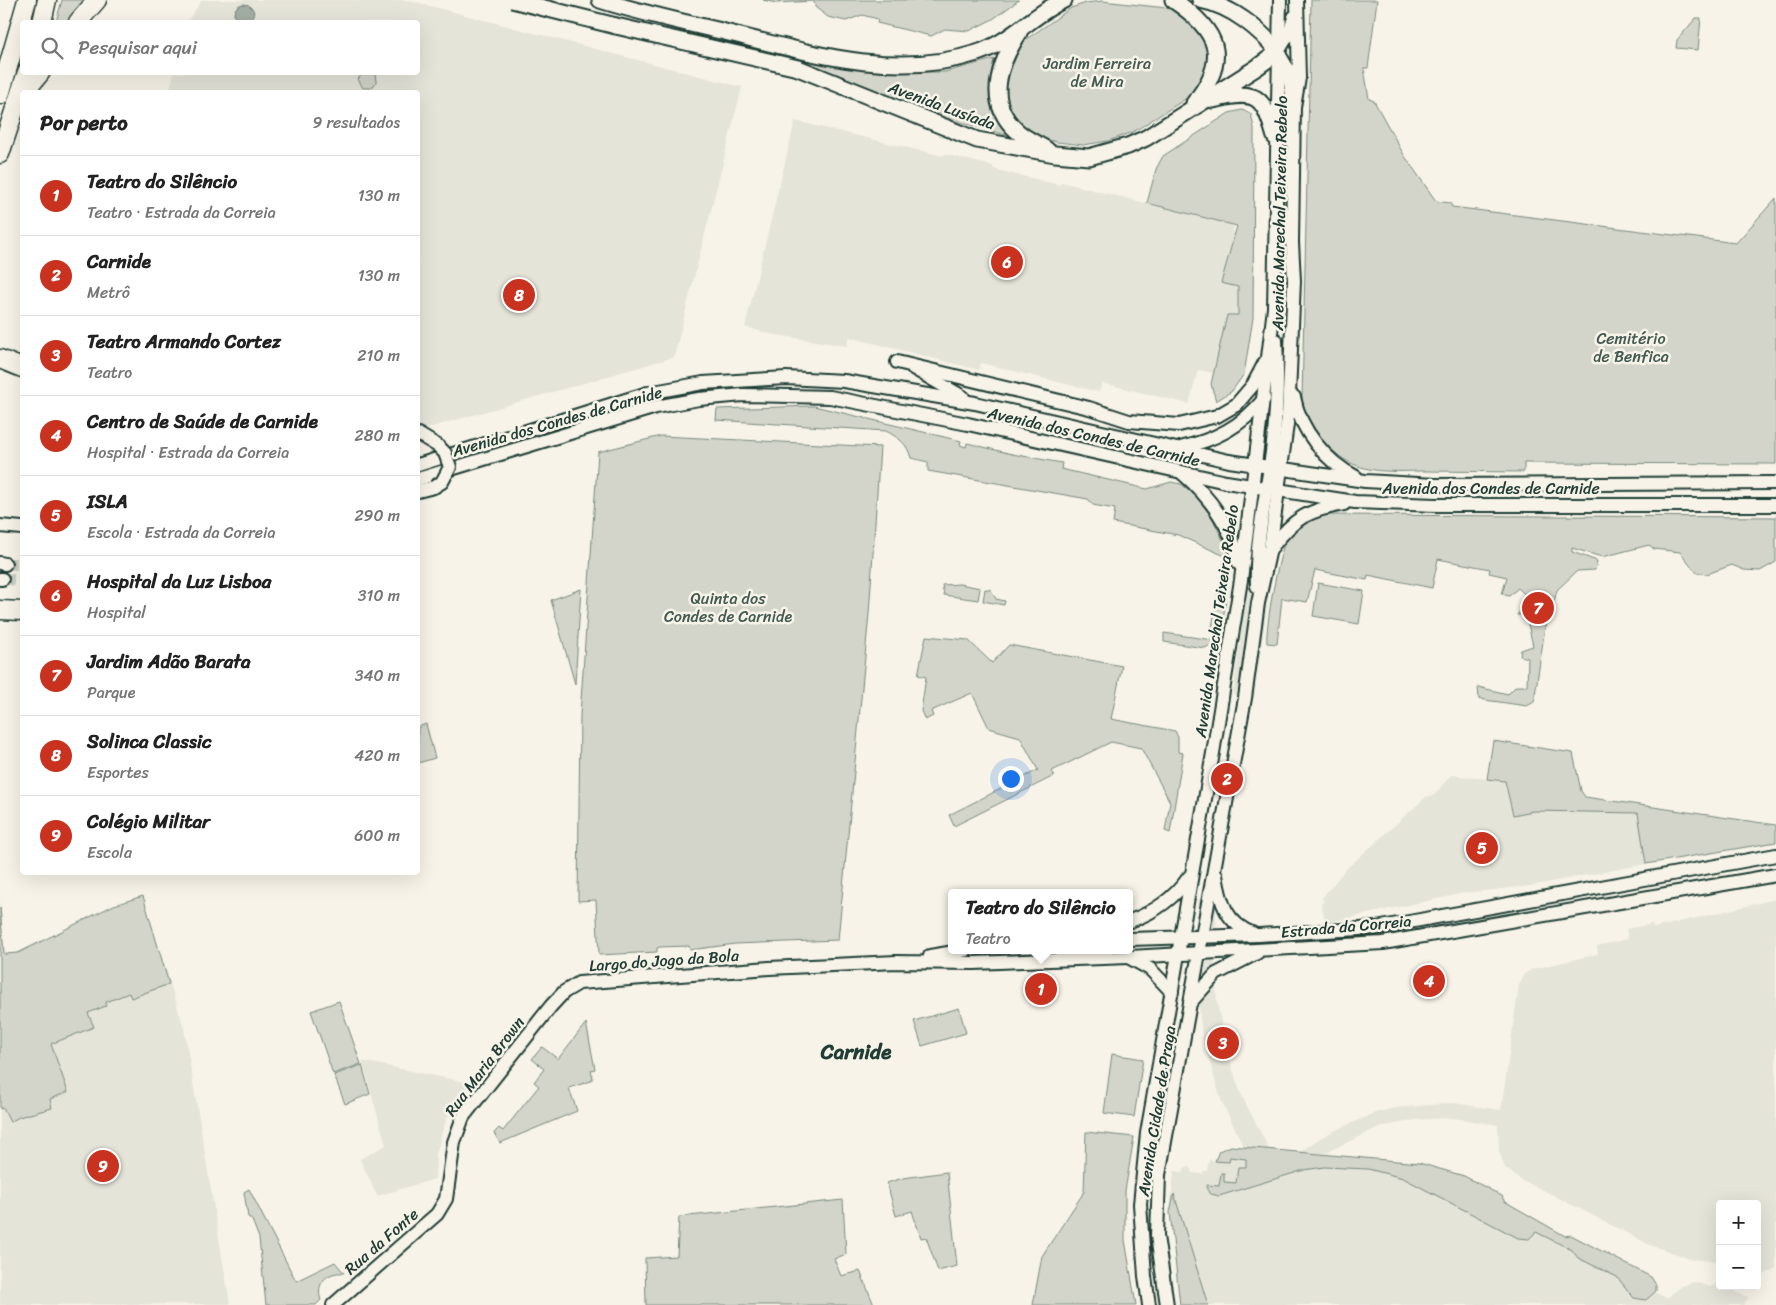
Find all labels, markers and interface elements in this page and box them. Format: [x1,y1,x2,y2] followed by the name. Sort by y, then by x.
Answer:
[20,20,420,75] search box
[78,31,197,64] text: Pesquisar aqui
[38,34,66,62] icon: search
[1042,49,1151,96] park label: Jardim Ferreira de Mira
[883,72,999,138] street label: Avenida Lusíada
[1263,95,1296,332] street label: Avenida Marechal Teixeira Rebelo
[40,104,128,142] text: Por perto
[313,108,400,137] text: 9 resultados
[87,165,237,198] text: Teatro do Silêncio
[53,181,59,210] text: 1
[358,181,400,210] text: 130 m
[87,198,276,227] text: Teatro · Estrada da Correia
[991,243,1023,281] pin: 6
[87,245,151,278] text: Carnide
[51,261,61,290] text: 2
[358,261,400,290] text: 130 m
[503,276,535,314] pin: 8
[87,278,130,307] text: Metrô
[1593,324,1669,371] park label: Cemitério de Benfica
[87,325,281,358] text: Teatro Armando Cortez
[52,341,60,370] text: 3
[357,341,400,370] text: 210 m
[87,358,132,387] text: Teatro
[448,378,666,466] street label: Avenida dos Condes de Carnide
[984,398,1203,475] street label: Avenida dos Condes de Carnide
[87,405,318,438] text: Centro de Saúde de Carnide
[51,421,61,450] text: 4
[355,421,400,450] text: 280 m
[87,438,289,467] text: Hospital · Estrada da Correia
[1381,474,1600,503] street label: Avenida dos Condes de Carnide
[87,485,128,518] text: ISLA
[51,501,61,530] text: 5
[354,501,400,530] text: 290 m
[1186,503,1247,740] street label: Avenida Marechal Teixeira Rebelo
[87,518,276,547] text: Escola · Estrada da Correia
[87,565,271,598] text: Hospital da Luz Lisboa
[51,581,61,610] text: 6
[358,581,400,610] text: 310 m
[664,584,792,631] park label: Quinta dos Condes de Carnide
[1522,589,1554,627] pin: 7
[87,598,146,627] text: Hospital
[87,645,250,678] text: Jardim Adão Barata
[51,661,61,690] text: 7
[355,661,400,690] text: 340 m
[87,678,135,707] text: Parque
[87,725,212,758] text: Solinca Classic
[51,741,61,770] text: 8
[354,741,400,770] text: 420 m
[87,758,149,787] text: Esportes
[1211,760,1243,798] pin: 2
[998,766,1024,792] your location
[87,805,210,838] text: Colégio Militar
[51,821,61,850] text: 9
[354,821,400,850] text: 600 m
[1466,829,1498,867] pin: 5
[87,838,132,867] text: Escola
[948,889,1133,954] popup
[965,891,1116,924] text: Teatro do Silêncio
[1280,906,1413,947] street label: Estrada da Correia
[965,924,1011,953] text: Teatro
[588,941,741,980] street label: Largo do Jogo da Bola
[1413,962,1445,1000] pin: 4
[1025,970,1057,1008] pin: 1
[437,1009,532,1123] street label: Rua Maria Brown
[1129,1024,1184,1199] street label: Avenida Cidade de Praga
[1207,1024,1239,1062] pin: 3
[820,1033,892,1071] district label: Carnide
[87,1147,119,1185] pin: 9
[1716,1200,1761,1290] map controls
[1716,1200,1761,1245] button: +
[337,1201,425,1282] street label: Rua da Fonte
[1716,1245,1761,1290] button: −

